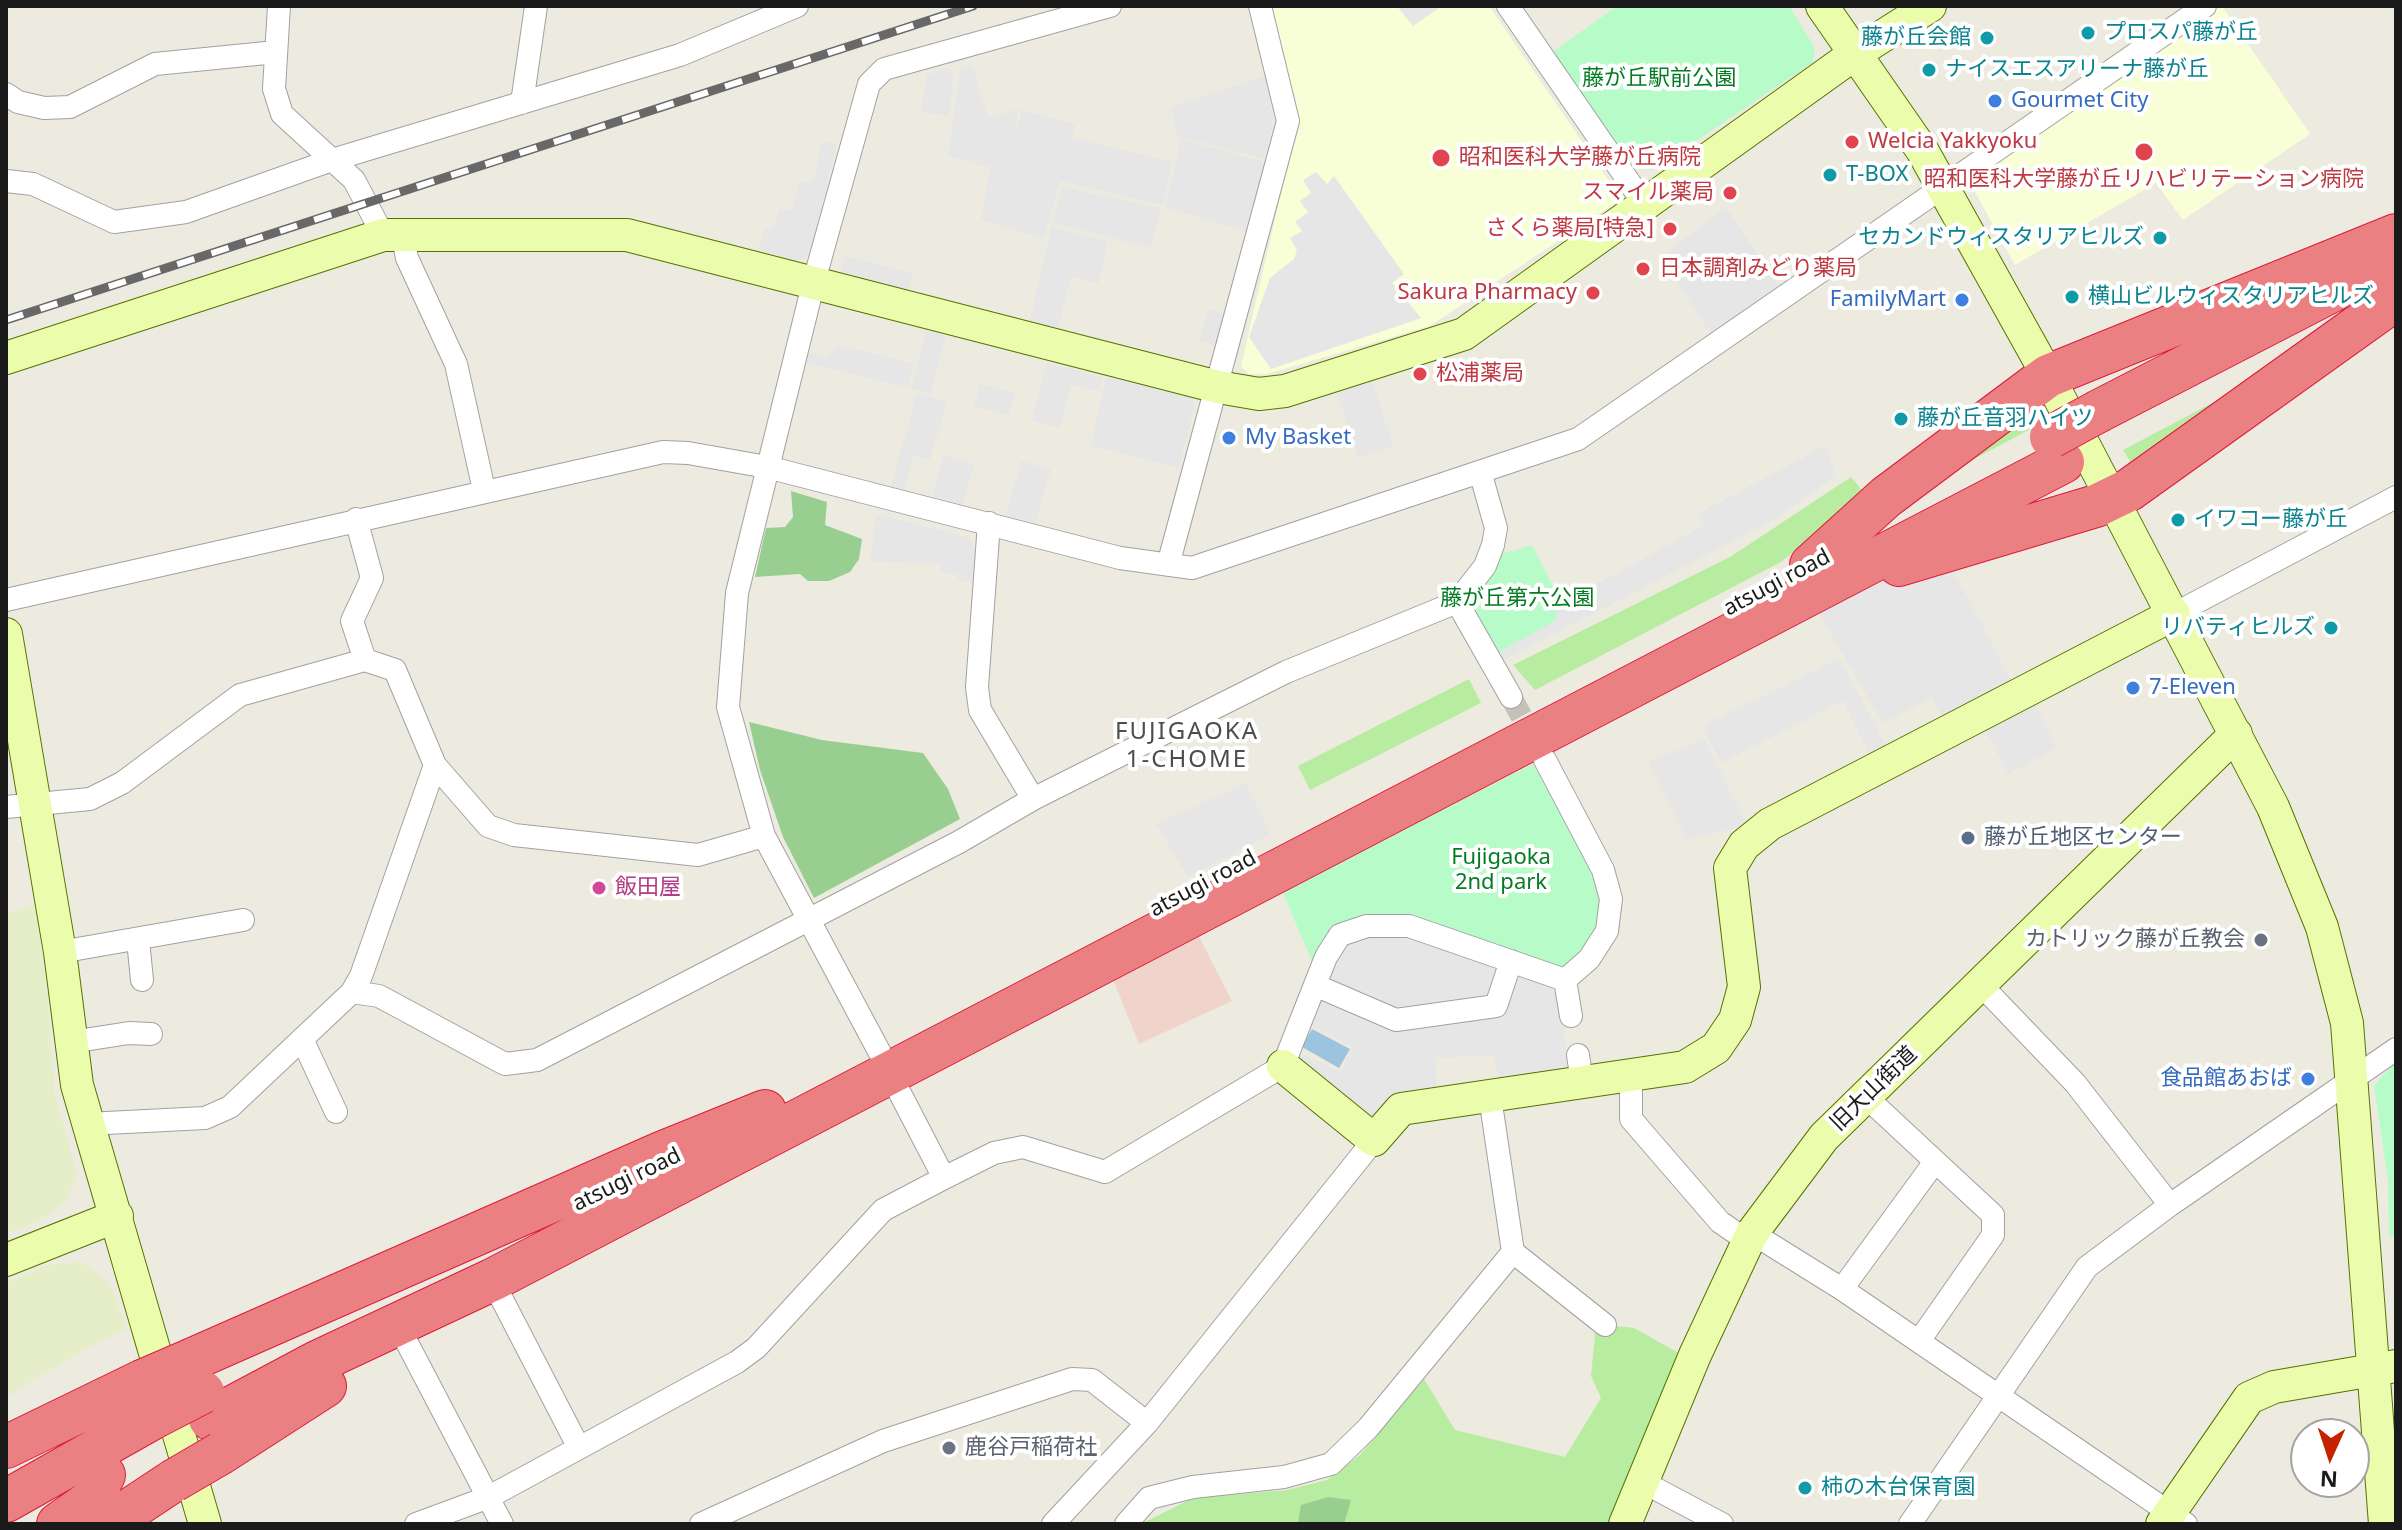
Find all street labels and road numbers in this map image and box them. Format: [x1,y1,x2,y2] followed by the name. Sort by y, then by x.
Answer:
[1719,544,1835,622] street label: atsugi road
[1145,845,1261,923] street label: atsugi road
[1825,1041,1923,1137] street label: 旧大山街道
[569,1142,685,1218] street label: atsugi road

